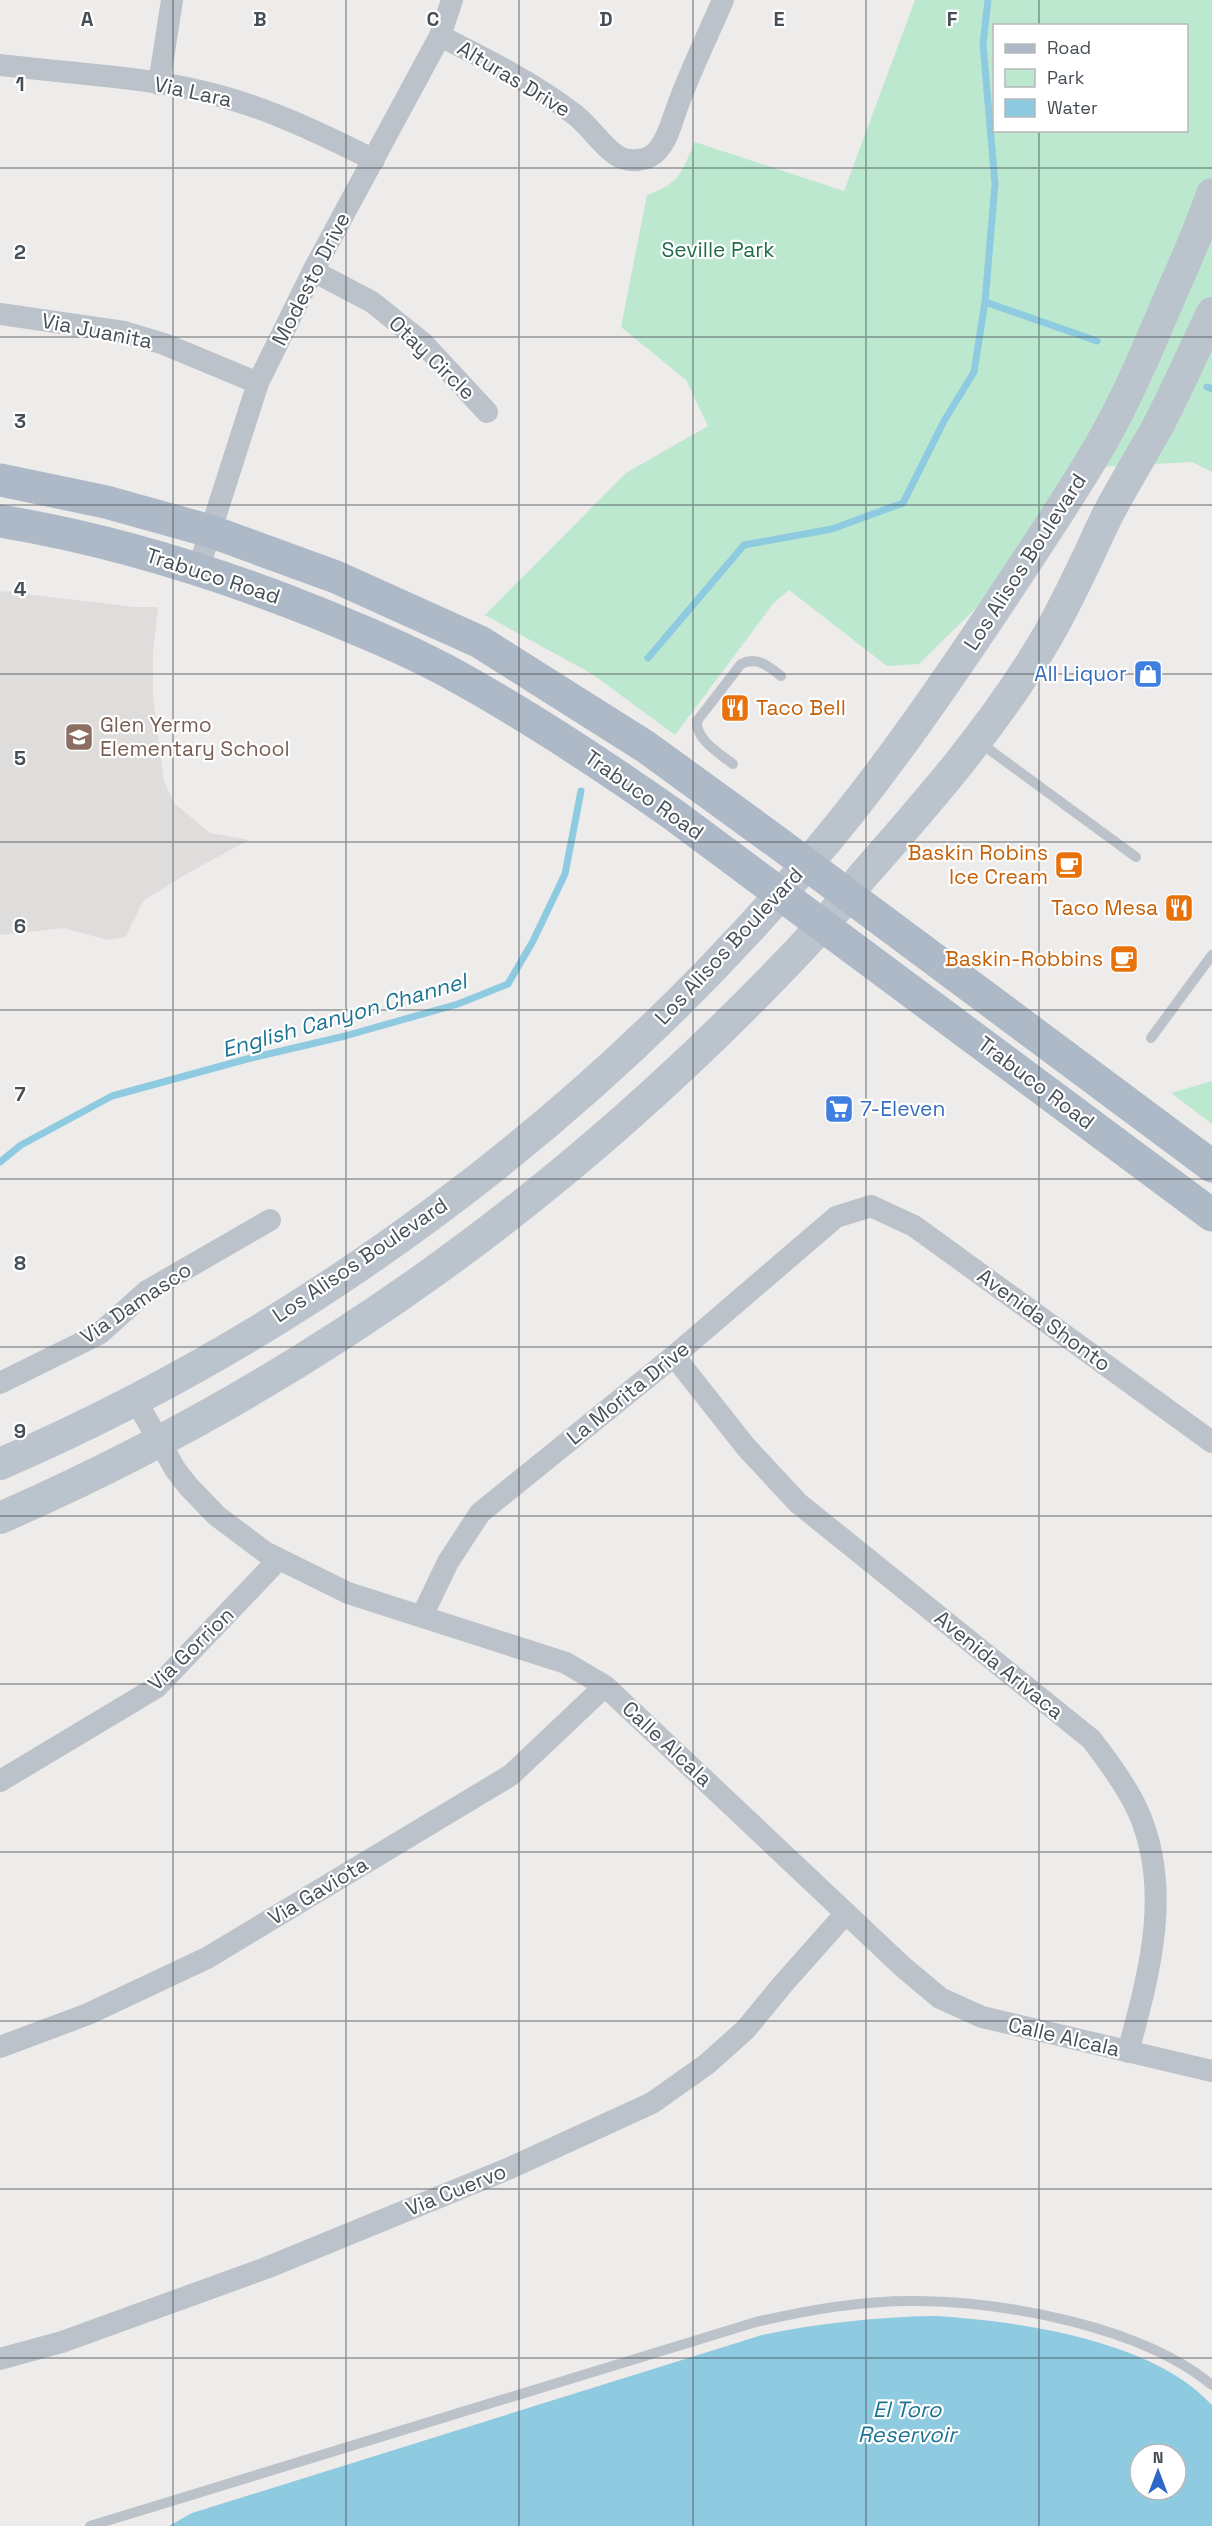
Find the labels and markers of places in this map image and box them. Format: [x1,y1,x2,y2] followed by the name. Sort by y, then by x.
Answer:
[1132,658,1164,690] shop icon: All Liquor
[1034,660,1127,687] place label: All Liquor
[719,692,751,724] restaurant icon: Taco Bell
[756,694,846,721] place label: Taco Bell
[100,711,290,762] place label: Glen Yermo Elementary School
[63,721,95,753] school or university icon: Glen Yermo Elementary School
[908,839,1048,890] place label: Baskin Robins Ice Cream
[1053,849,1085,881] cafe icon: Baskin Robins Ice Cream
[1163,892,1195,924] restaurant icon: Taco Mesa
[1051,894,1158,921] place label: Taco Mesa
[1108,943,1140,975] cafe icon: Baskin-Robbins
[945,945,1103,972] place label: Baskin-Robbins
[823,1093,855,1125] supermarket icon: 7-Eleven
[860,1095,945,1122] place label: 7-Eleven

